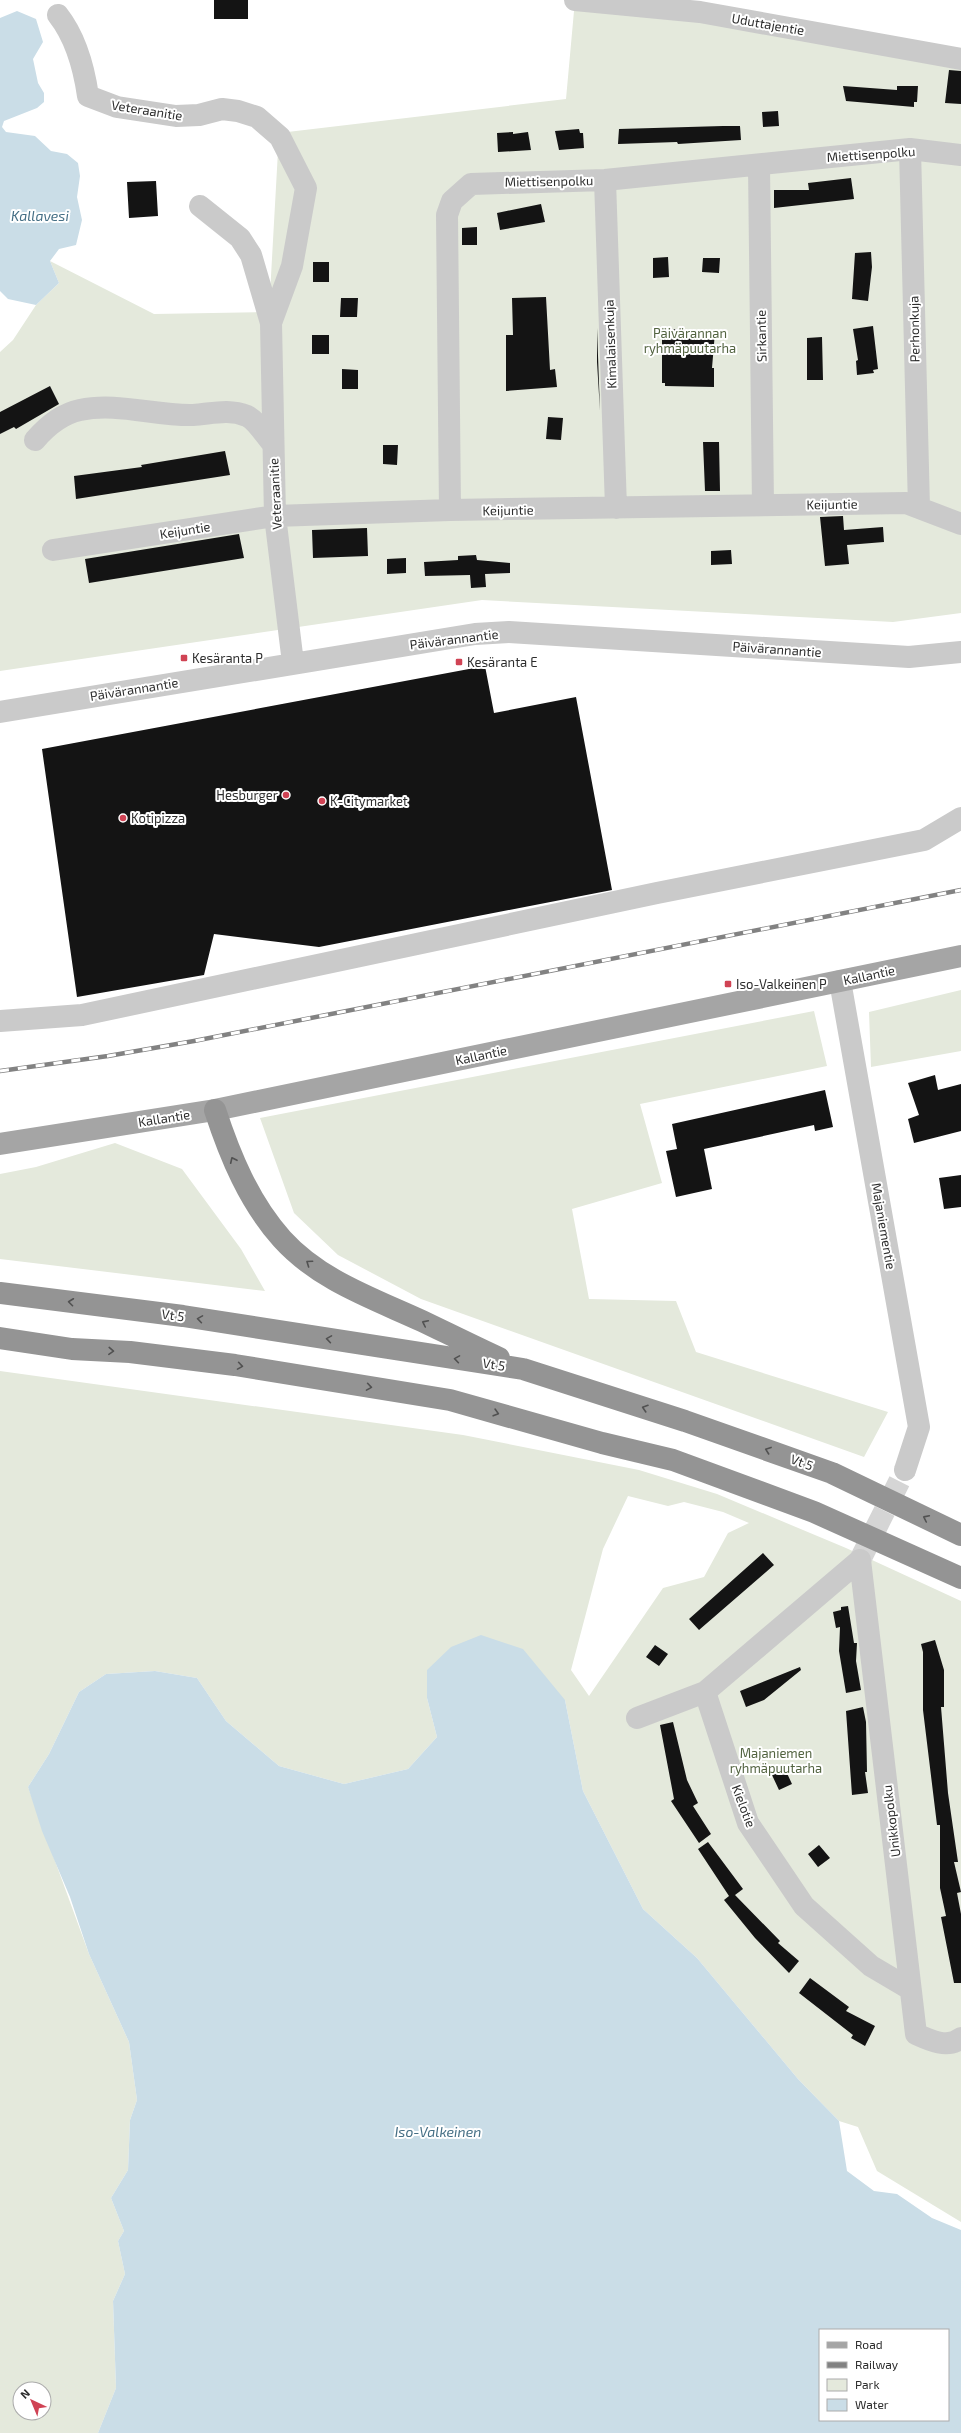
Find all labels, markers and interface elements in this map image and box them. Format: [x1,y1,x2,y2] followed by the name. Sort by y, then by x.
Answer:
[730,10,806,38] street label: Uduttajentie
[110,96,184,124] street label: Veteraanitie
[826,143,916,165] street label: Miettisenpolku
[505,172,593,190] street label: Miettisenpolku
[11,207,69,224] water label: Kallavesi
[905,296,923,362] street label: Perhonkuja
[600,299,620,389] street label: Kimalaisenkuja
[753,310,769,362] street label: Sirkantie
[644,325,736,356] park label: Päivärannan ryhmäpuutarha
[265,458,285,530] street label: Veteraanitie
[806,496,858,512] street label: Keijuntie
[482,502,534,518] street label: Keijuntie
[159,518,211,542] street label: Keijuntie
[409,626,499,652] street label: Päivärannantie
[732,638,822,660] street label: Päivärannantie
[192,650,263,666] place label: Kesäranta P
[179,653,189,663] marker: Kesäranta P
[467,654,537,670] place label: Kesäranta E
[454,657,464,667] marker: Kesäranta E
[89,674,179,704] street label: Päivärannantie
[216,787,278,803] place label: Hesburger
[281,790,291,800] marker: Hesburger
[330,793,408,809] place label: K-Citymarket
[317,796,327,806] marker: K-Citymarket
[131,810,185,826] place label: Kotipizza
[118,813,128,823] marker: Kotipizza
[842,962,896,988] street label: Kallantie
[736,976,827,992] place label: Iso-Valkeinen P
[723,979,733,989] marker: Iso-Valkeinen P
[454,1042,508,1068] street label: Kallantie
[137,1106,191,1130] street label: Kallantie
[230,1157,238,1164] one-way arrow
[869,1181,900,1271] street label: Majaniementie
[307,1261,314,1268] one-way arrow
[68,1298,74,1307] one-way arrow
[161,1305,185,1325] street label: Vt 5
[197,1315,203,1324] one-way arrow
[421,1320,429,1327] one-way arrow
[325,1335,332,1344] one-way arrow
[108,1347,114,1356] one-way arrow
[482,1354,507,1374] street label: Vt 5
[454,1355,460,1364] one-way arrow
[237,1361,243,1370] one-way arrow
[366,1382,372,1391] one-way arrow
[642,1404,649,1413] one-way arrow
[492,1408,499,1417] one-way arrow
[765,1446,772,1455] one-way arrow
[789,1451,815,1473] street label: Vt 5
[923,1515,930,1523] one-way arrow
[730,1745,822,1776] park label: Majaniemen ryhmäpuutarha
[729,1782,759,1830] street label: Kielotie
[879,1784,903,1858] street label: Unikkopolku
[395,2123,481,2140] water label: Iso-Valkeinen
[819,2329,949,2421] legend
[855,2337,883,2351] text: Road
[855,2357,899,2371] text: Railway
[855,2377,880,2391] text: Park
[12,2381,52,2421] north arrow
[17,2386,32,2401] text: N
[855,2397,889,2411] text: Water

